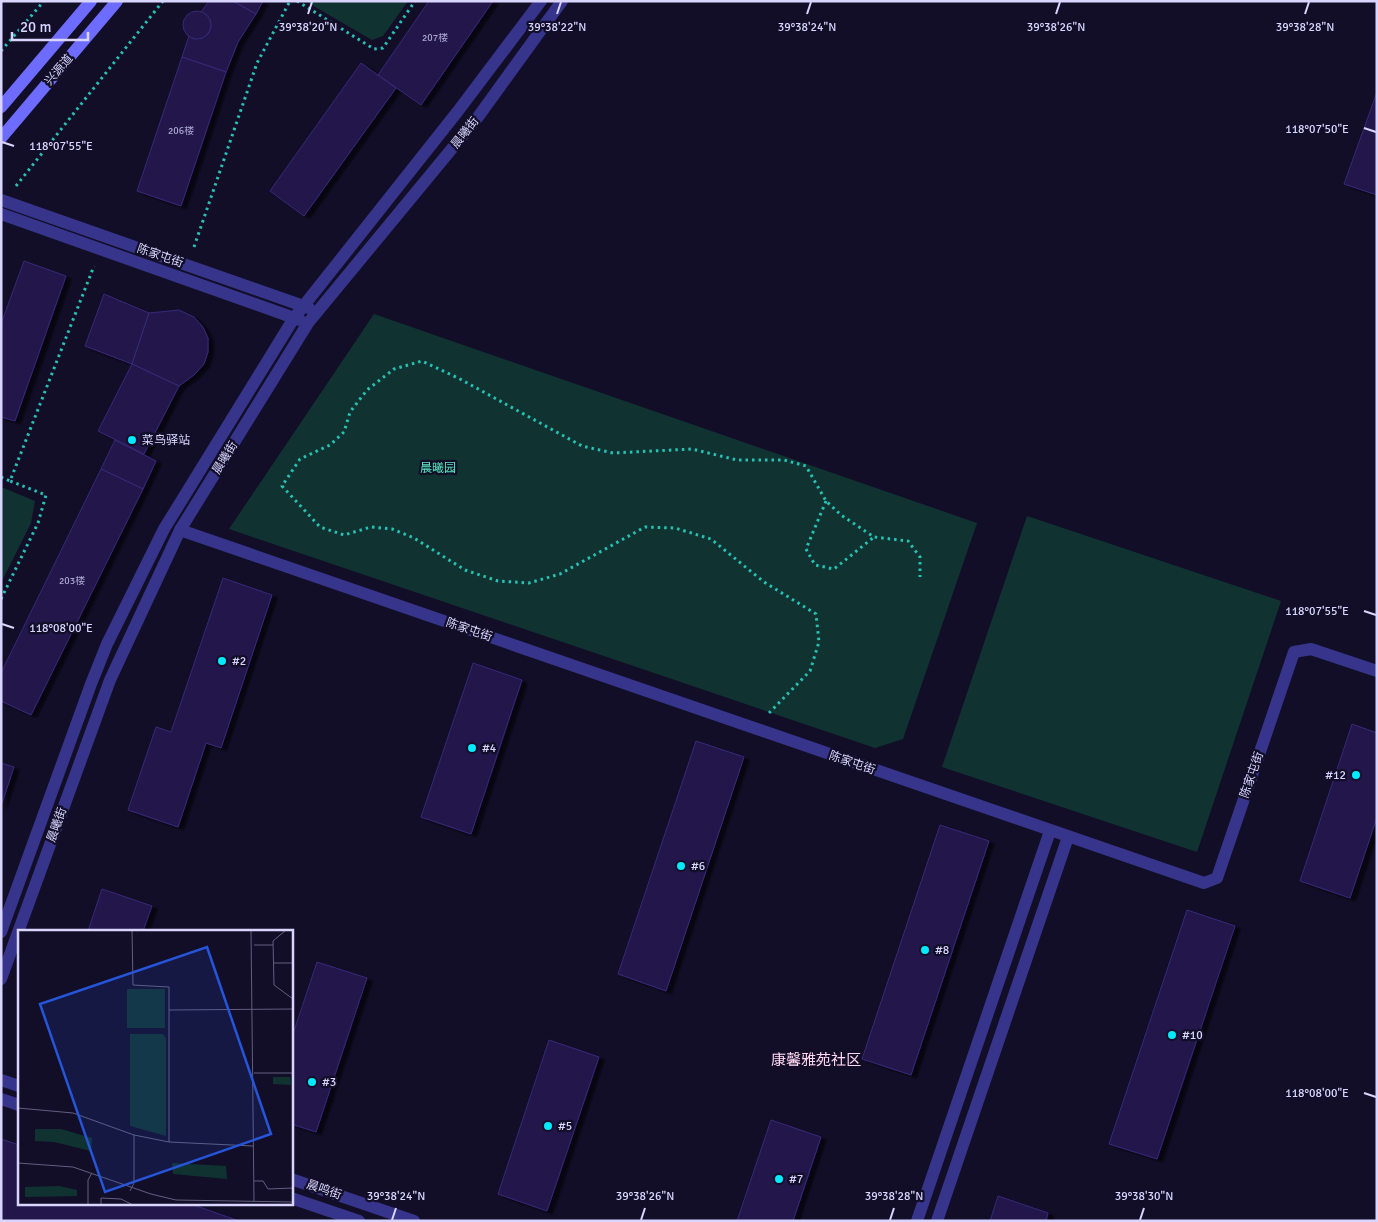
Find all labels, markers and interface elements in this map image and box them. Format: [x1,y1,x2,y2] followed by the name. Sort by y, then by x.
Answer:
[12,10,89,42] scale bar
[20,18,51,36] text: 20 m
[279,20,337,35] text: 39°38'20"N
[528,20,586,35] text: 39°38'22"N
[778,20,836,35] text: 39°38'24"N
[1027,20,1085,35] text: 39°38'26"N
[1276,20,1334,35] text: 39°38'28"N
[422,32,448,44] house number: 207楼
[42,51,76,89] street label: 兴源道
[448,114,482,152] street label: 晨曦街
[1285,122,1349,137] text: 118°07'50"E
[168,125,194,137] house number: 206楼
[29,139,93,154] text: 118°07'55"E
[135,241,185,271] street label: 陈家屯街
[142,433,190,448] place label: 菜鸟驿站
[126,434,138,446] marker: 菜鸟驿站
[209,439,241,477] street label: 晨曦街
[420,461,456,476] park label: 晨曦园
[59,575,85,587] house number: 203楼
[1285,604,1349,619] text: 118°07'55"E
[444,615,494,645] street label: 陈家屯街
[29,621,93,636] text: 118°08'00"E
[232,654,246,669] place label: #2
[216,655,228,667] marker: #2
[482,741,497,756] place label: #4
[466,742,478,754] marker: #4
[827,748,877,778] street label: 陈家屯街
[1237,750,1267,800] street label: 陈家屯街
[1325,768,1346,783] place label: #12
[1350,769,1362,781] marker: #12
[44,806,70,844] street label: 晨曦街
[691,859,705,874] place label: #6
[675,860,687,872] marker: #6
[18,930,292,1204] inset map
[935,943,949,958] place label: #8
[919,944,931,956] marker: #8
[1182,1028,1203,1043] place label: #10
[1166,1029,1178,1041] marker: #10
[771,1051,861,1069] district label: 康馨雅苑社区
[322,1075,336,1090] place label: #3
[306,1076,318,1088] marker: #3
[1285,1086,1349,1101] text: 118°08'00"E
[558,1119,572,1134] place label: #5
[542,1120,554,1132] marker: #5
[789,1172,803,1187] place label: #7
[773,1173,785,1185] marker: #7
[305,1177,343,1203] street label: 晨鸣街
[367,1189,425,1204] text: 39°38'24"N
[616,1189,674,1204] text: 39°38'26"N
[865,1189,923,1204] text: 39°38'28"N
[1115,1189,1173,1204] text: 39°38'30"N

